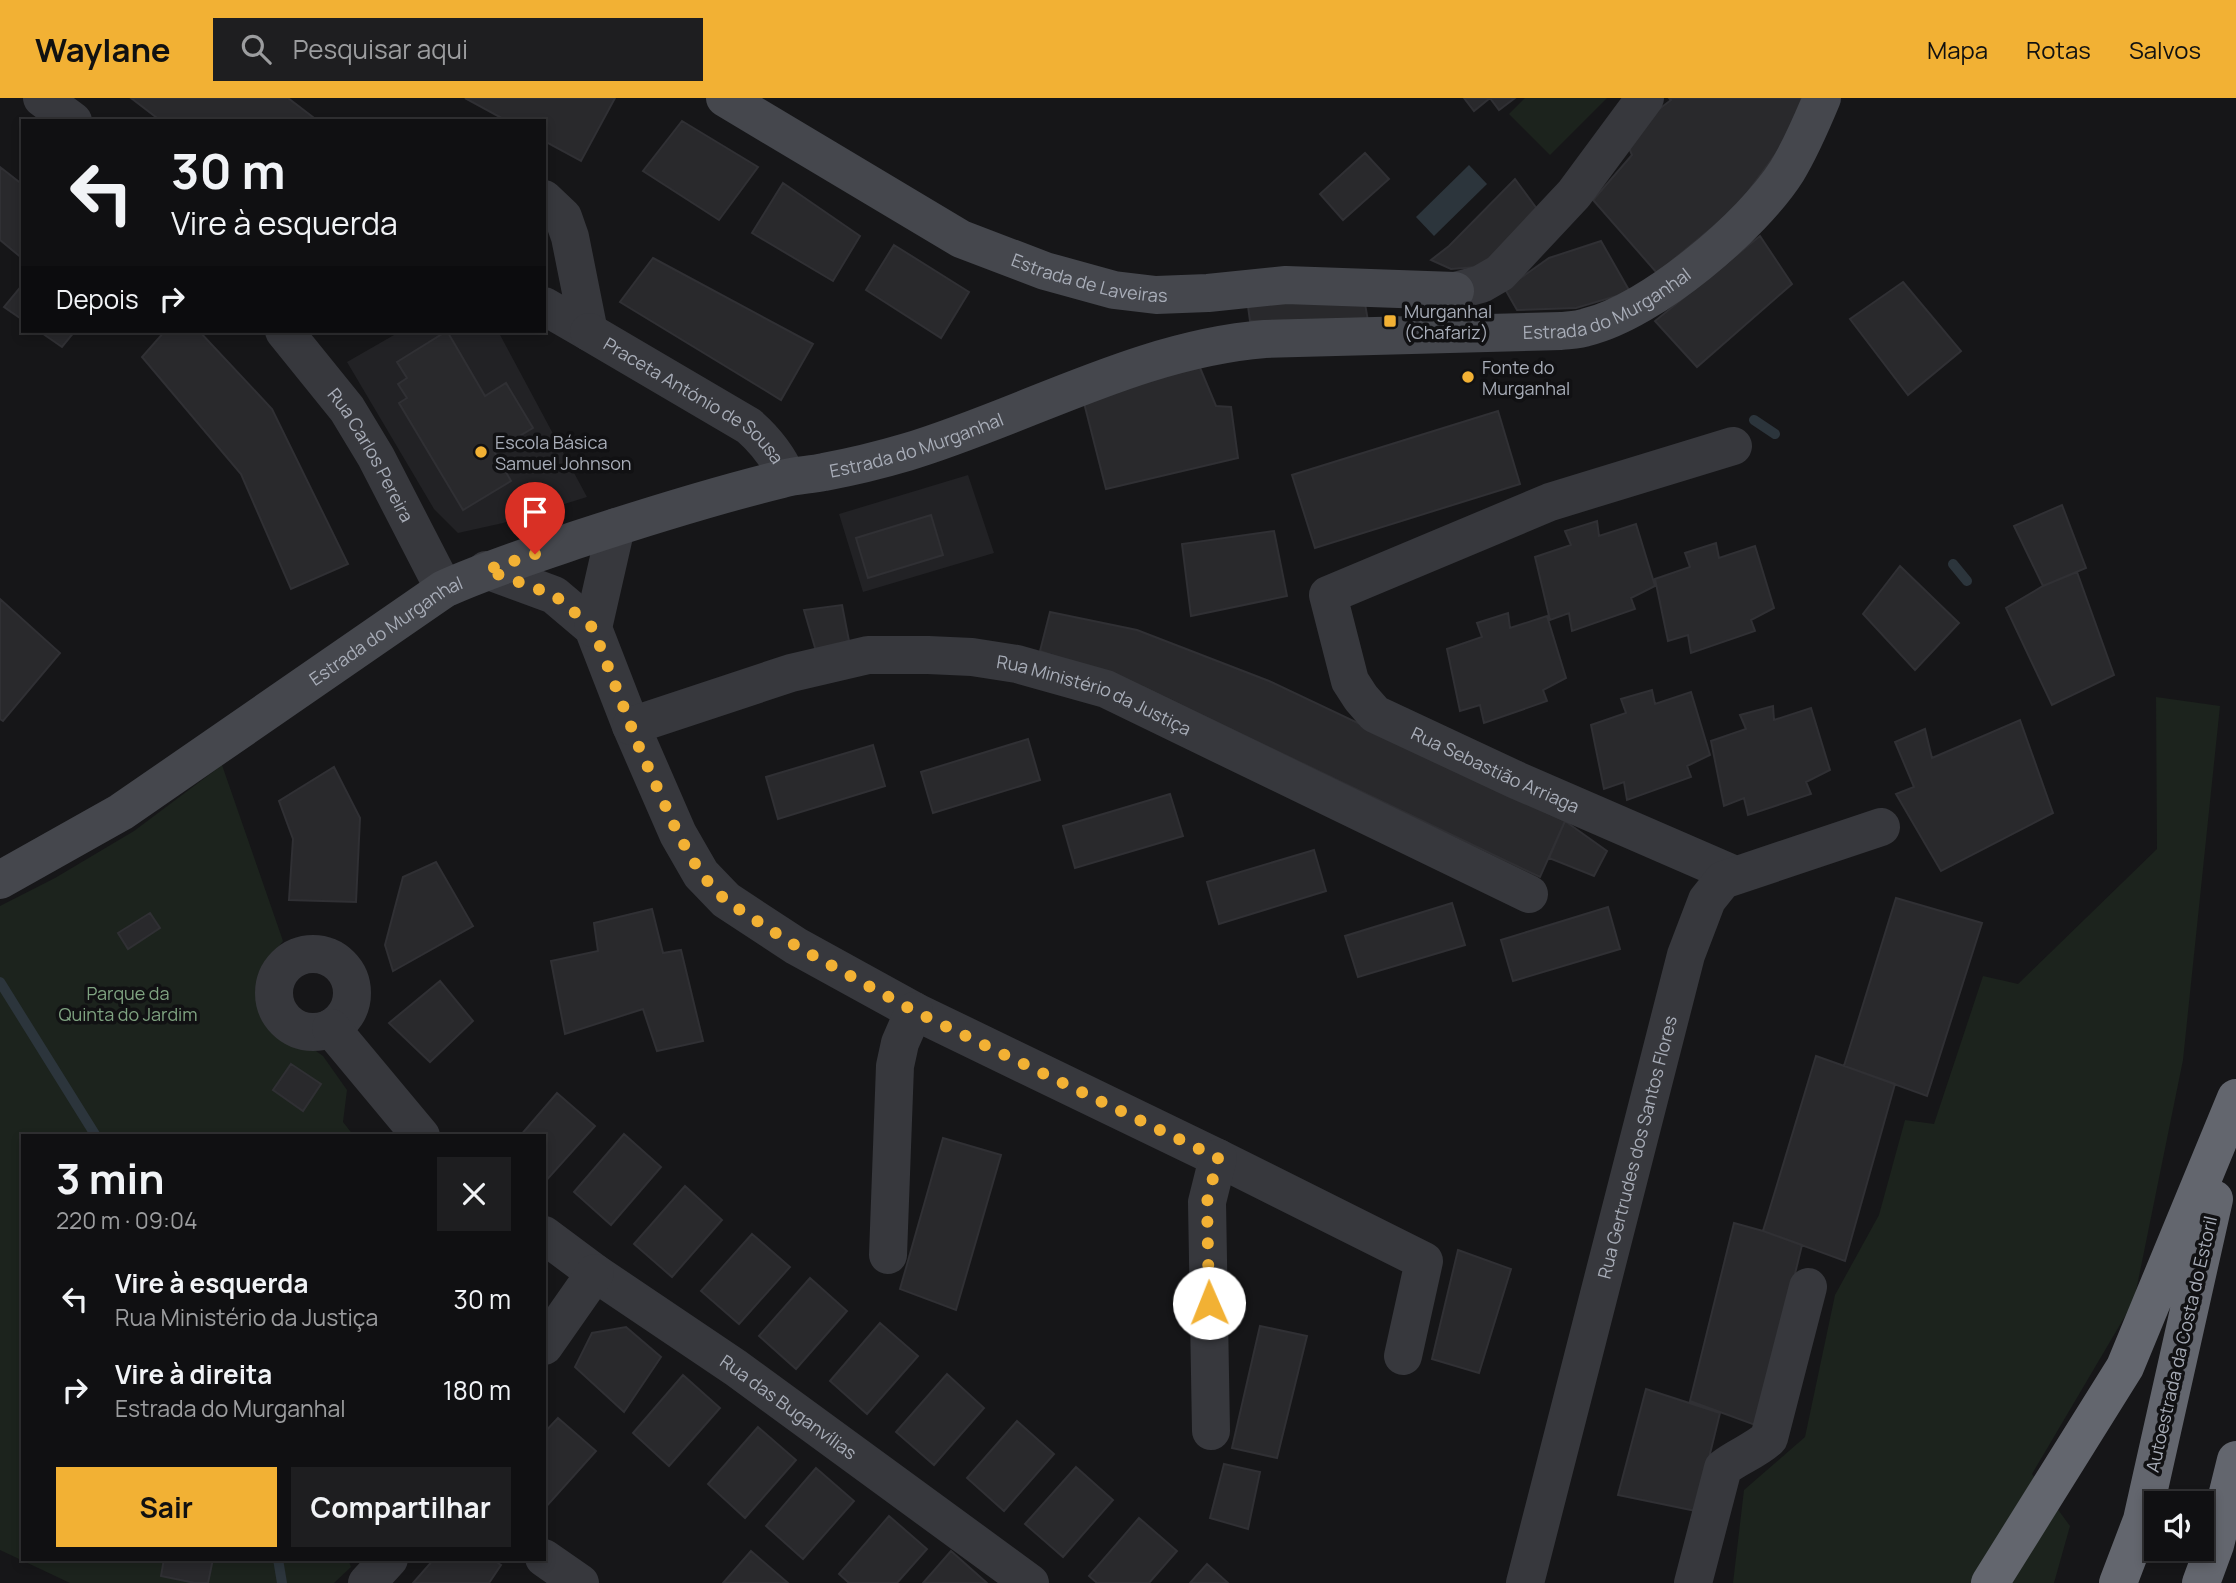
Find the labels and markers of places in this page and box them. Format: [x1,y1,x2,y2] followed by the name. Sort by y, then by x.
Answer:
[1404,299,1492,344] place label: Murganhal (Chafariz)
[1382,313,1398,329] marker: Murganhal (Chafariz)
[1482,355,1570,400] place label: Fonte do Murganhal
[1460,369,1476,385] marker: Fonte do Murganhal
[495,430,632,475] place label: Escola Básica Samuel Johnson
[473,444,489,460] marker: Escola Básica Samuel Johnson
[505,482,565,554] pin

